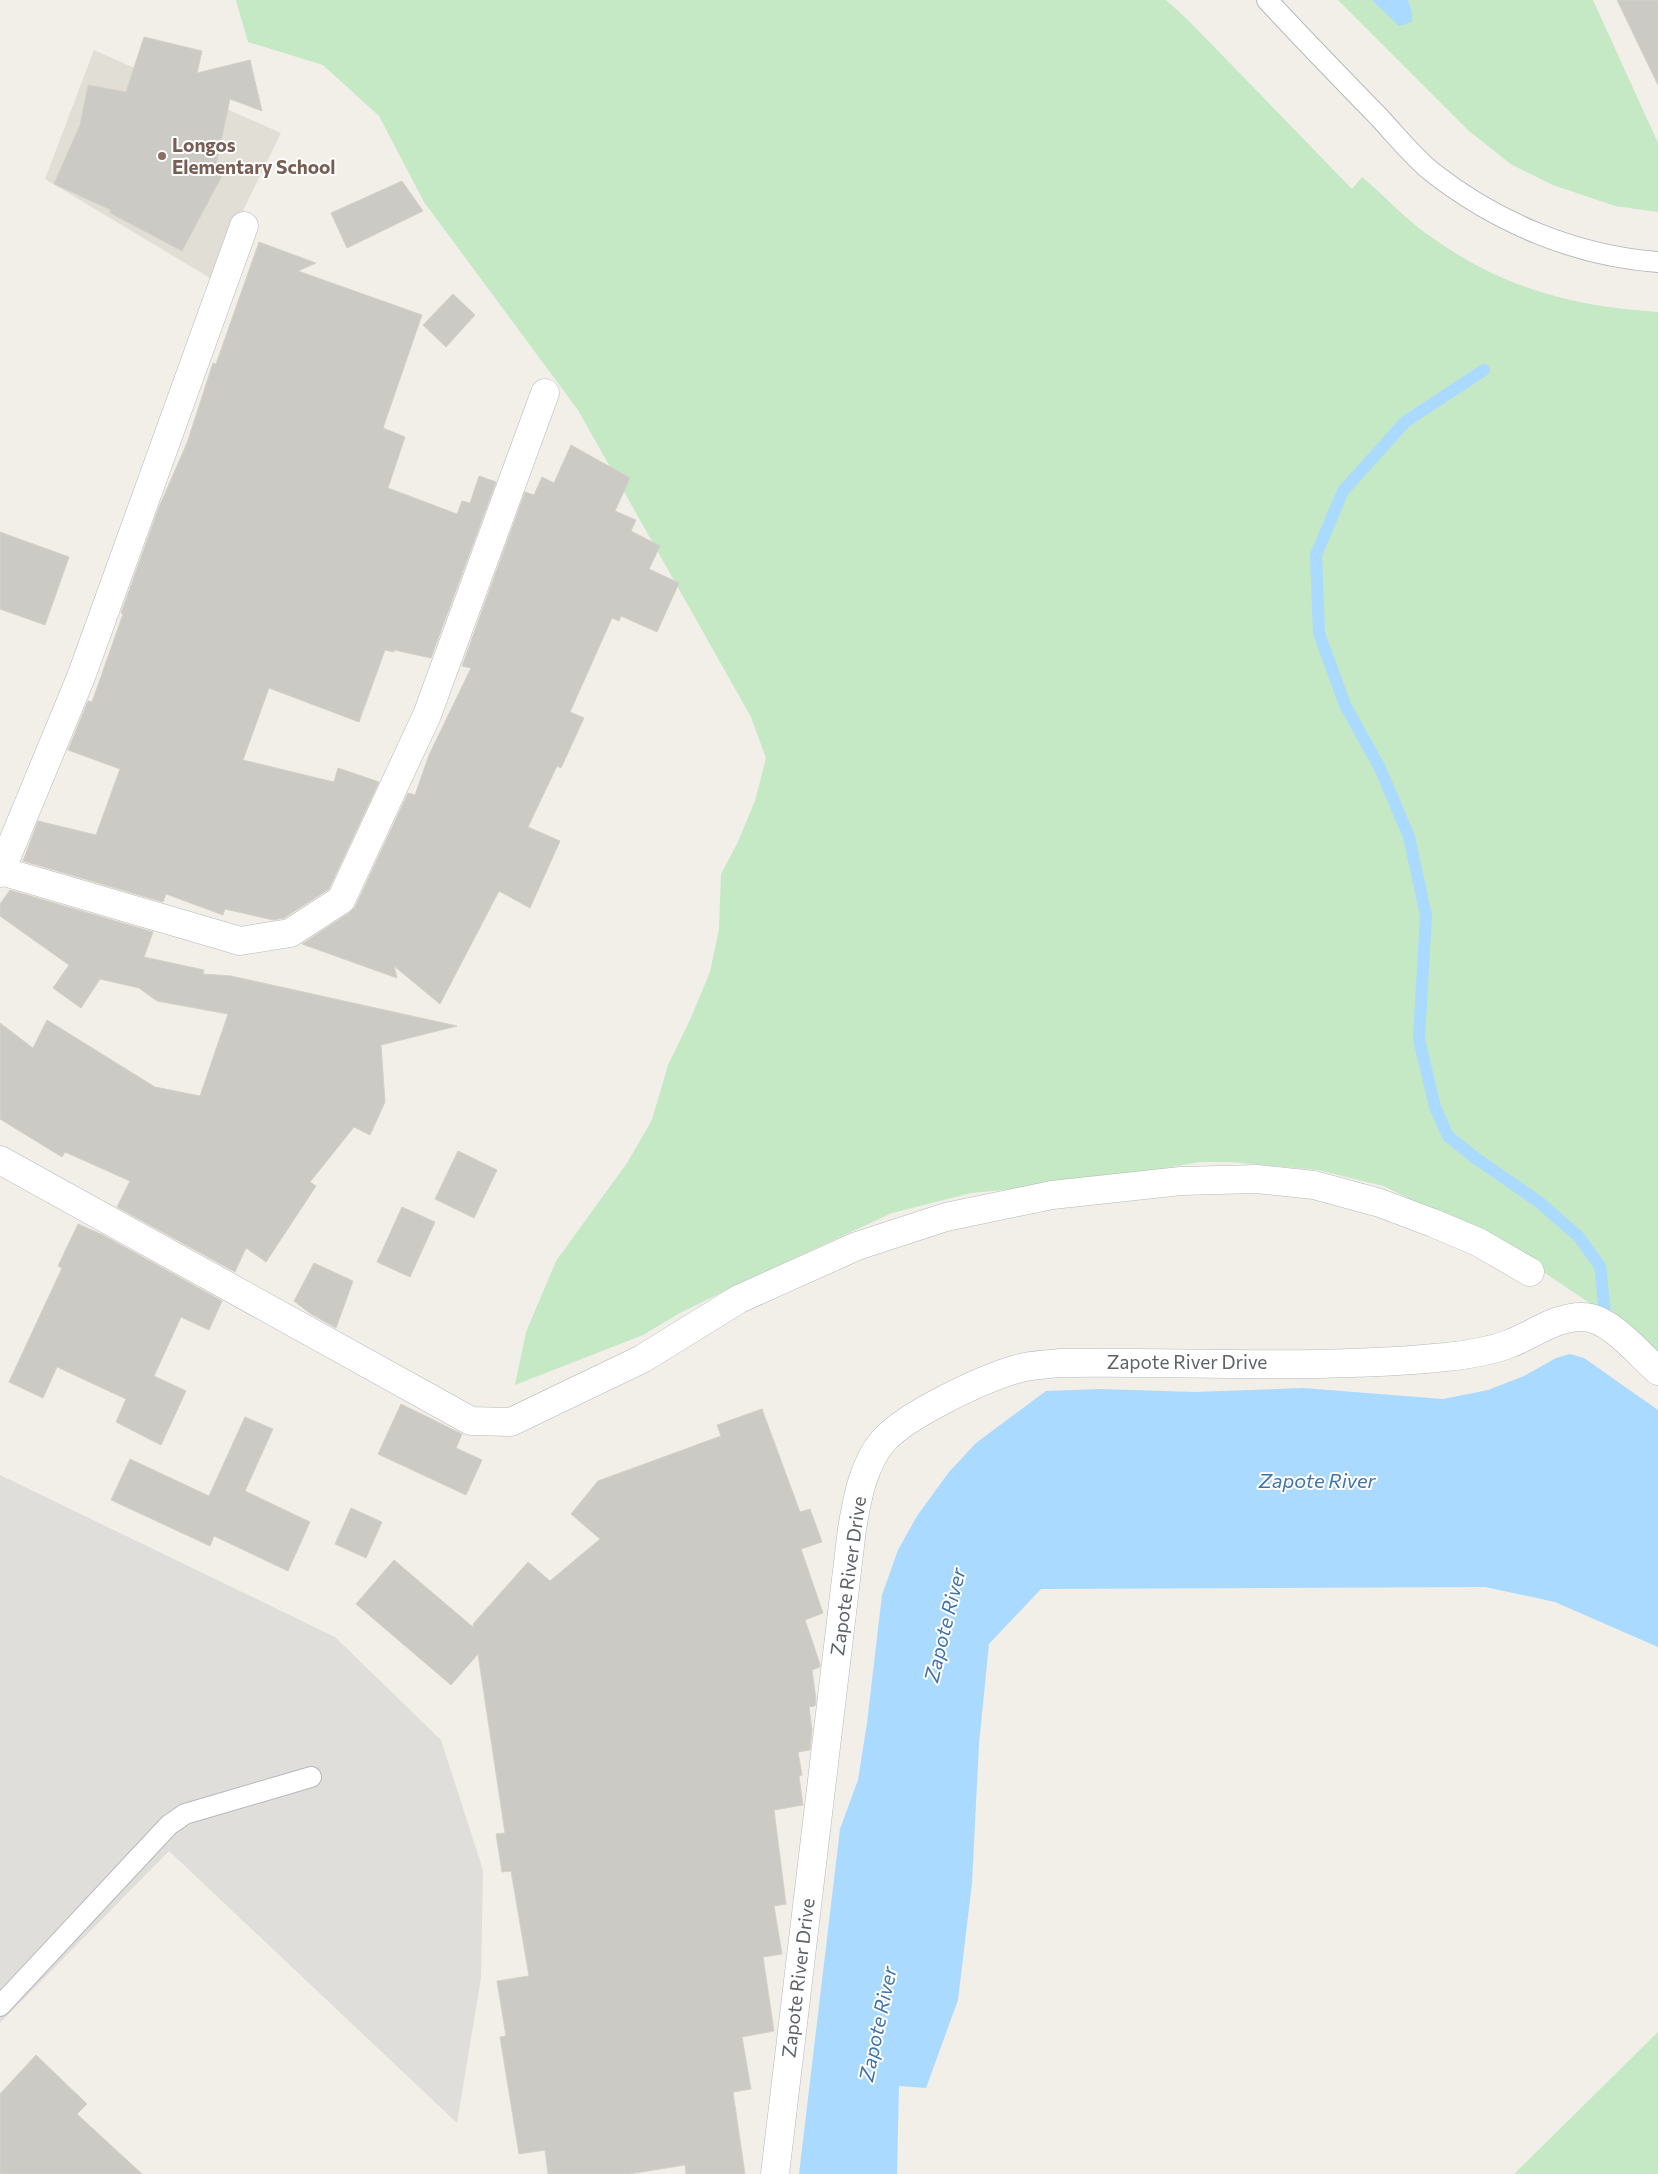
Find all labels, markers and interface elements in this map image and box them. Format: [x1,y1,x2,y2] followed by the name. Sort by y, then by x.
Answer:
[172,133,336,178] place label: Longos Elementary School
[156,150,168,162] marker: Longos Elementary School
[1107,1350,1267,1373] street label: Zapote River Drive
[1258,1468,1376,1492] water label: Zapote River
[825,1495,870,1657] street label: Zapote River Drive
[918,1564,970,1685] water label: Zapote River
[776,1897,819,2059] street label: Zapote River Drive
[853,1963,901,2084] water label: Zapote River

